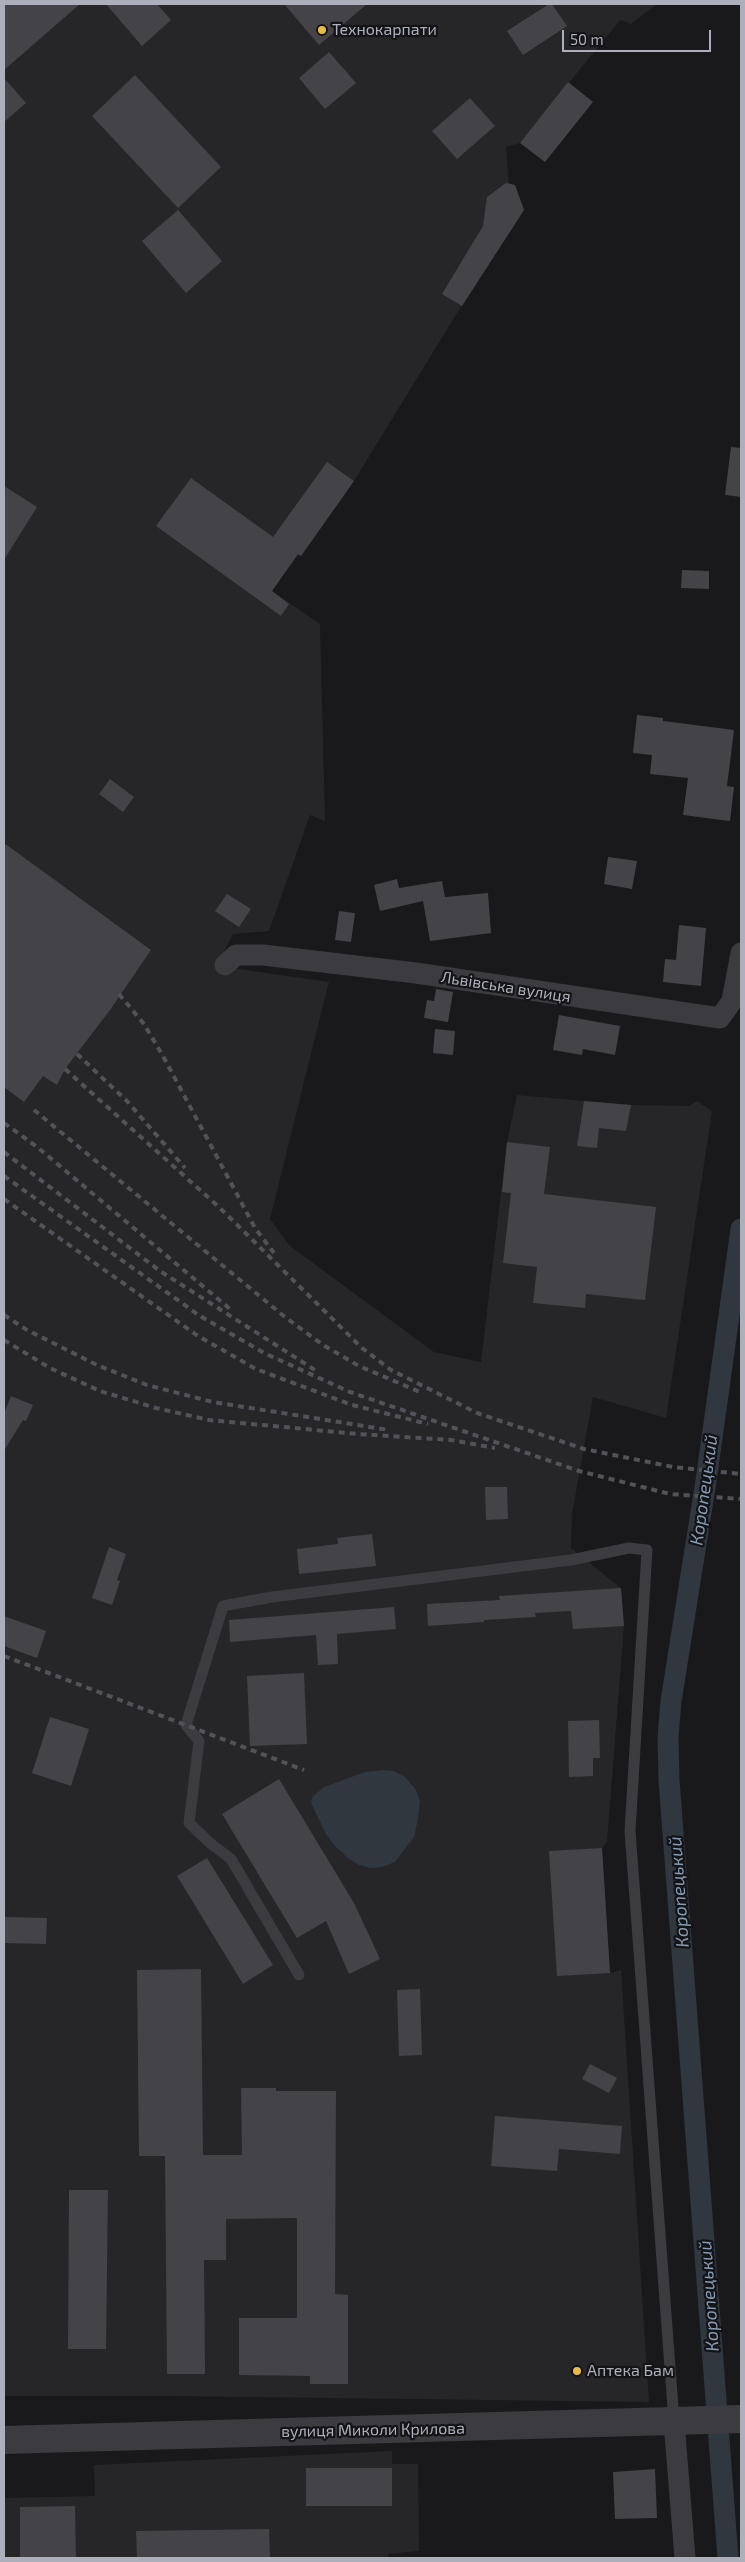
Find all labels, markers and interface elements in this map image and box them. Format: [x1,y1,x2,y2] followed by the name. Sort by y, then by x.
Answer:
[332,20,437,40] place label: Технокарпати
[565,20,714,52] scale bar
[316,24,328,36] marker: Технокарпати
[570,30,604,48] text: 50 m
[440,967,572,1007] street label: Львівська вулиця
[686,1433,722,1547] water label: Коропецький
[664,1836,694,1948] water label: Коропецький
[694,2240,724,2352] water label: Коропецький
[587,2361,674,2381] place label: Аптека Бам
[571,2365,583,2377] marker: Аптека Бам
[281,2419,465,2441] street label: вулиця Миколи Крилова

